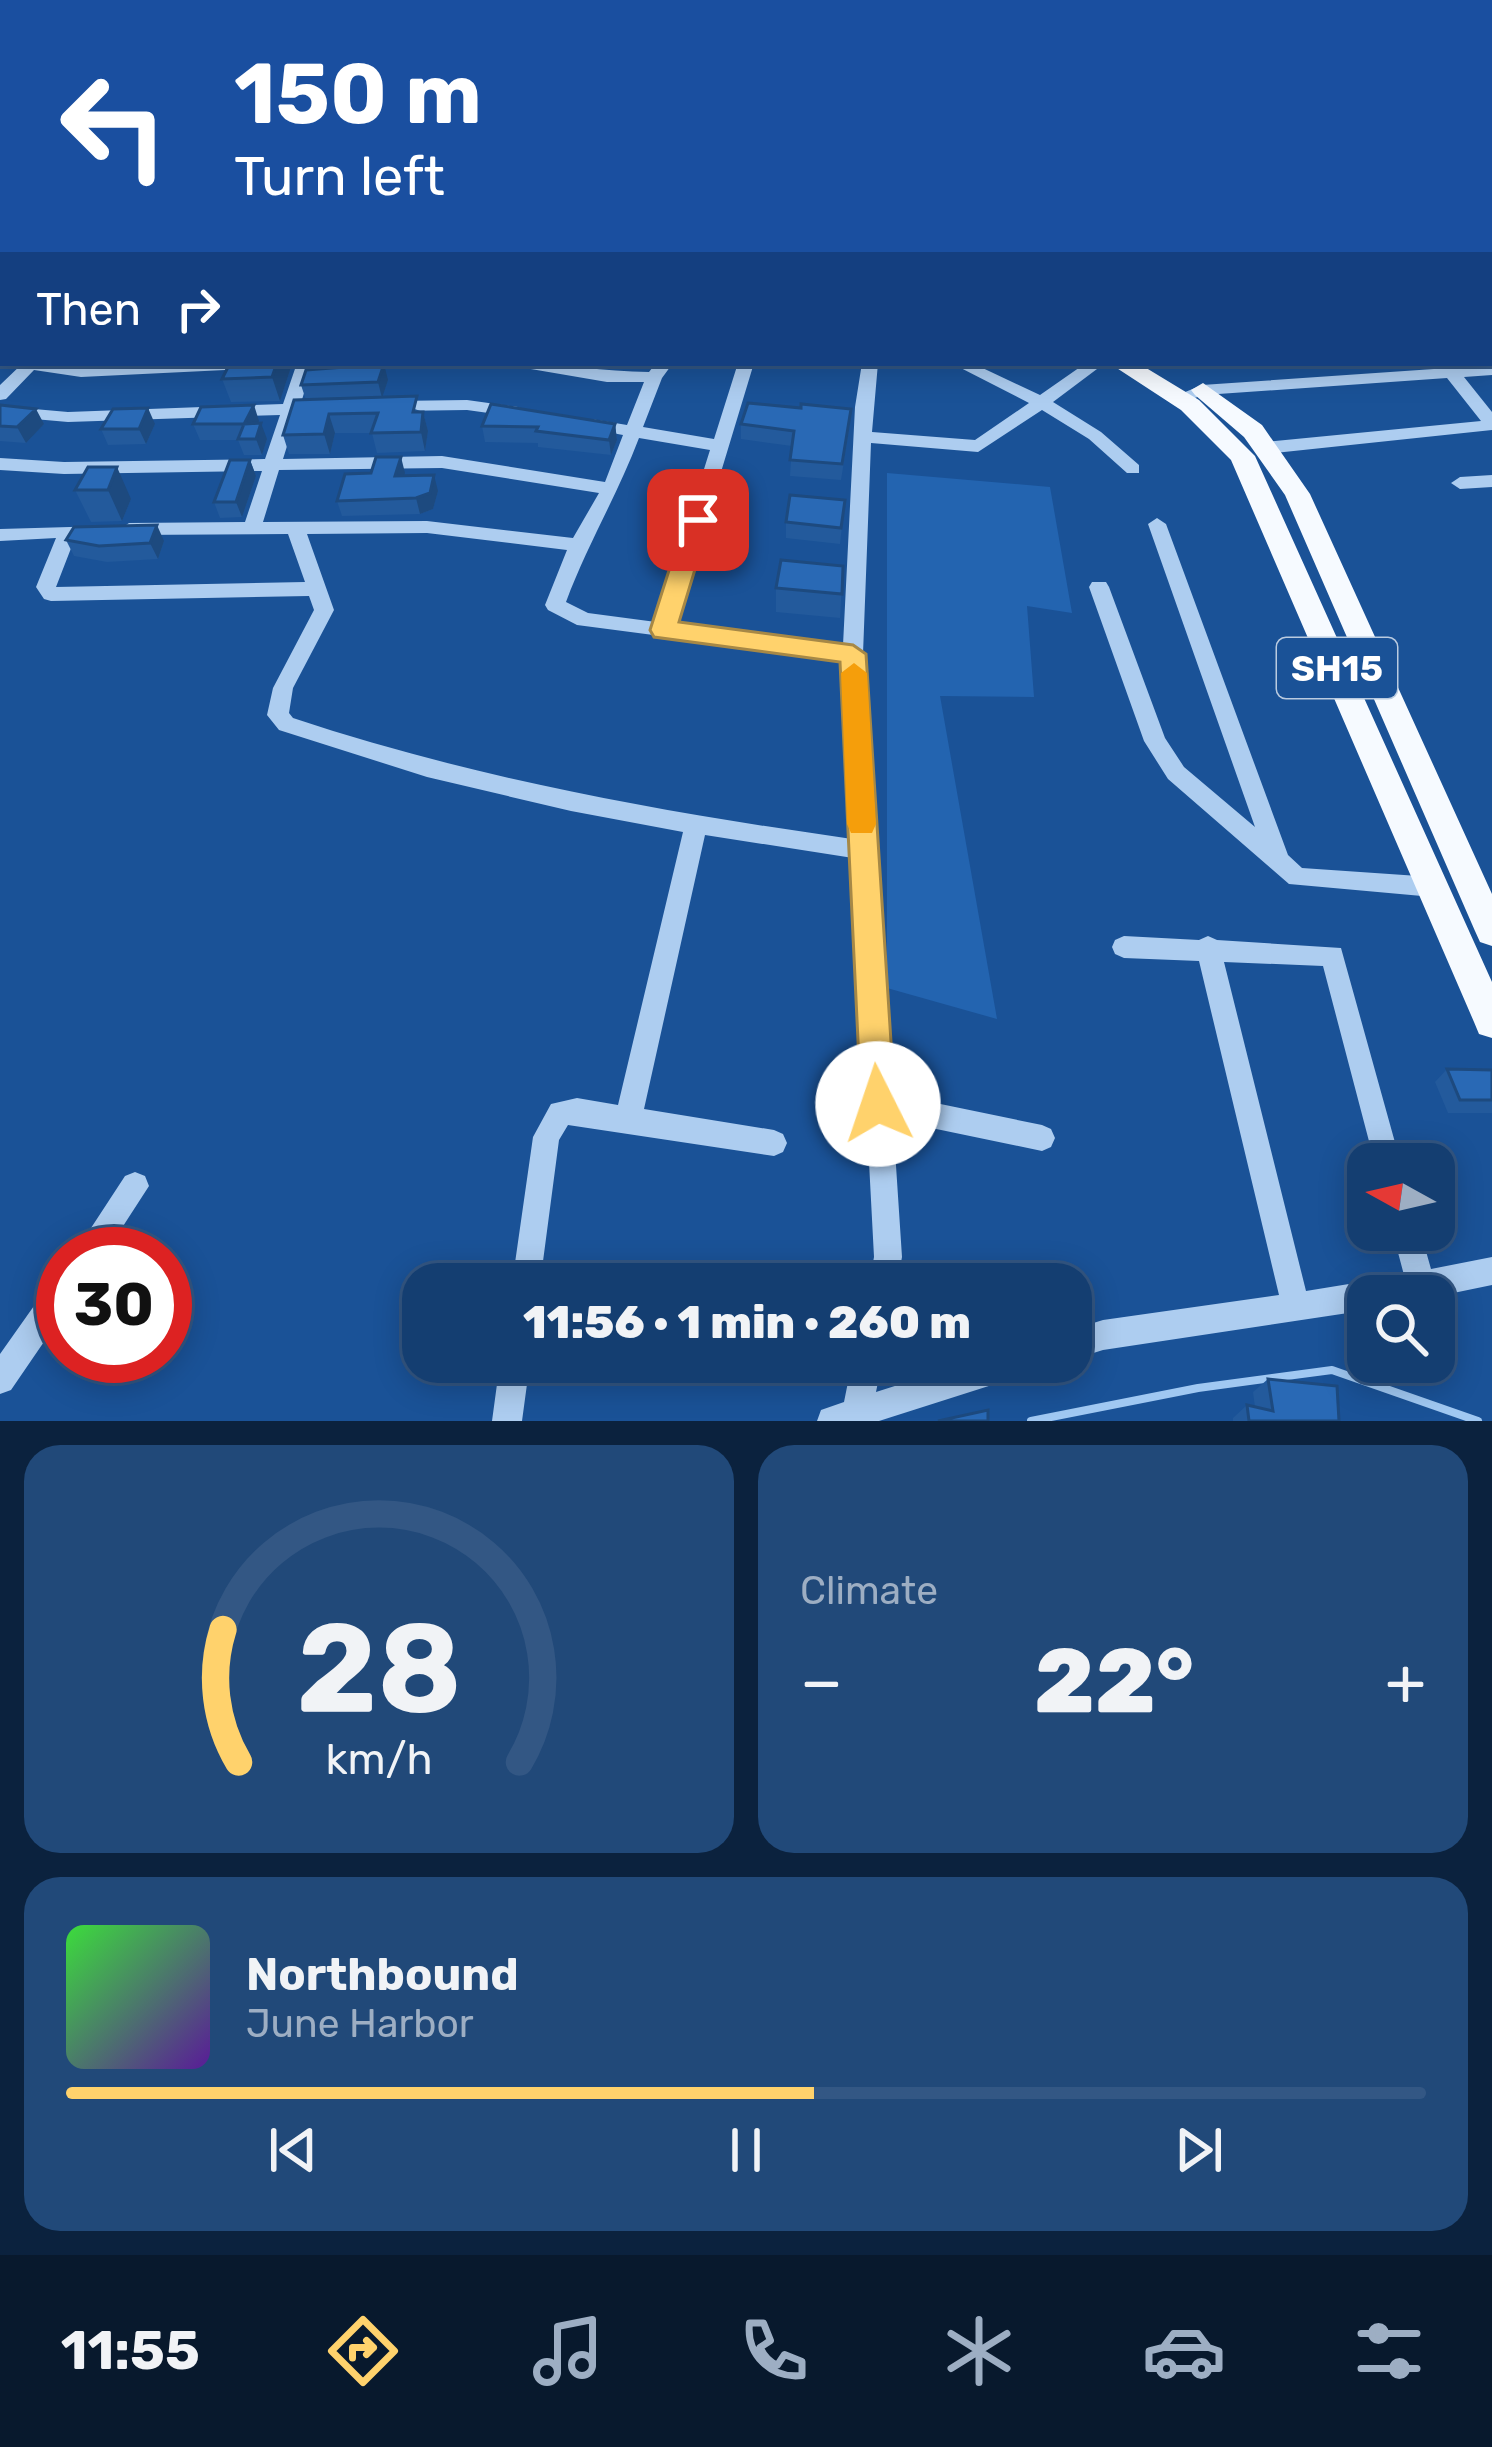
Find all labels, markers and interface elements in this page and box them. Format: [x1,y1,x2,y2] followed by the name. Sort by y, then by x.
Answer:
[234,44,482,144] text: 150 m
[36,48,192,204] icon: left
[234,145,445,209] text: Turn left
[165,276,231,342] icon: right
[36,283,141,336] text: Then
[647,469,749,571] pin
[665,487,731,553] icon: arrive
[1277,638,1397,698] road number: SH15
[815,1041,941,1167] position arrow
[1347,1143,1455,1251] north arrow
[1347,1143,1455,1383] map controls
[36,1227,192,1383] speed limit sign: 30
[1347,1275,1455,1383] button: search
[523,1296,971,1349] text: 11:56 · 1 min · 260 m
[800,1568,938,1614] text: Climate
[296,1594,462,1742] text: 28
[1034,1628,1194,1735] text: 22°
[800,1642,843,1721] text: −
[1385,1642,1426,1721] text: +
[325,1734,433,1785] text: km/h
[246,1948,519,2001] text: Northbound
[246,2001,474,2047] text: June Harbor
[260,2117,326,2183] icon: previous
[713,2117,779,2183] icon: pause
[1166,2117,1232,2183] icon: next
[321,2309,405,2393] icon: directions
[526,2309,610,2393] icon: music
[732,2309,816,2393] icon: phone
[937,2309,1021,2393] icon: climate
[1142,2309,1226,2393] icon: car
[1347,2309,1431,2393] icon: filters
[61,2319,200,2383] text: 11:55

